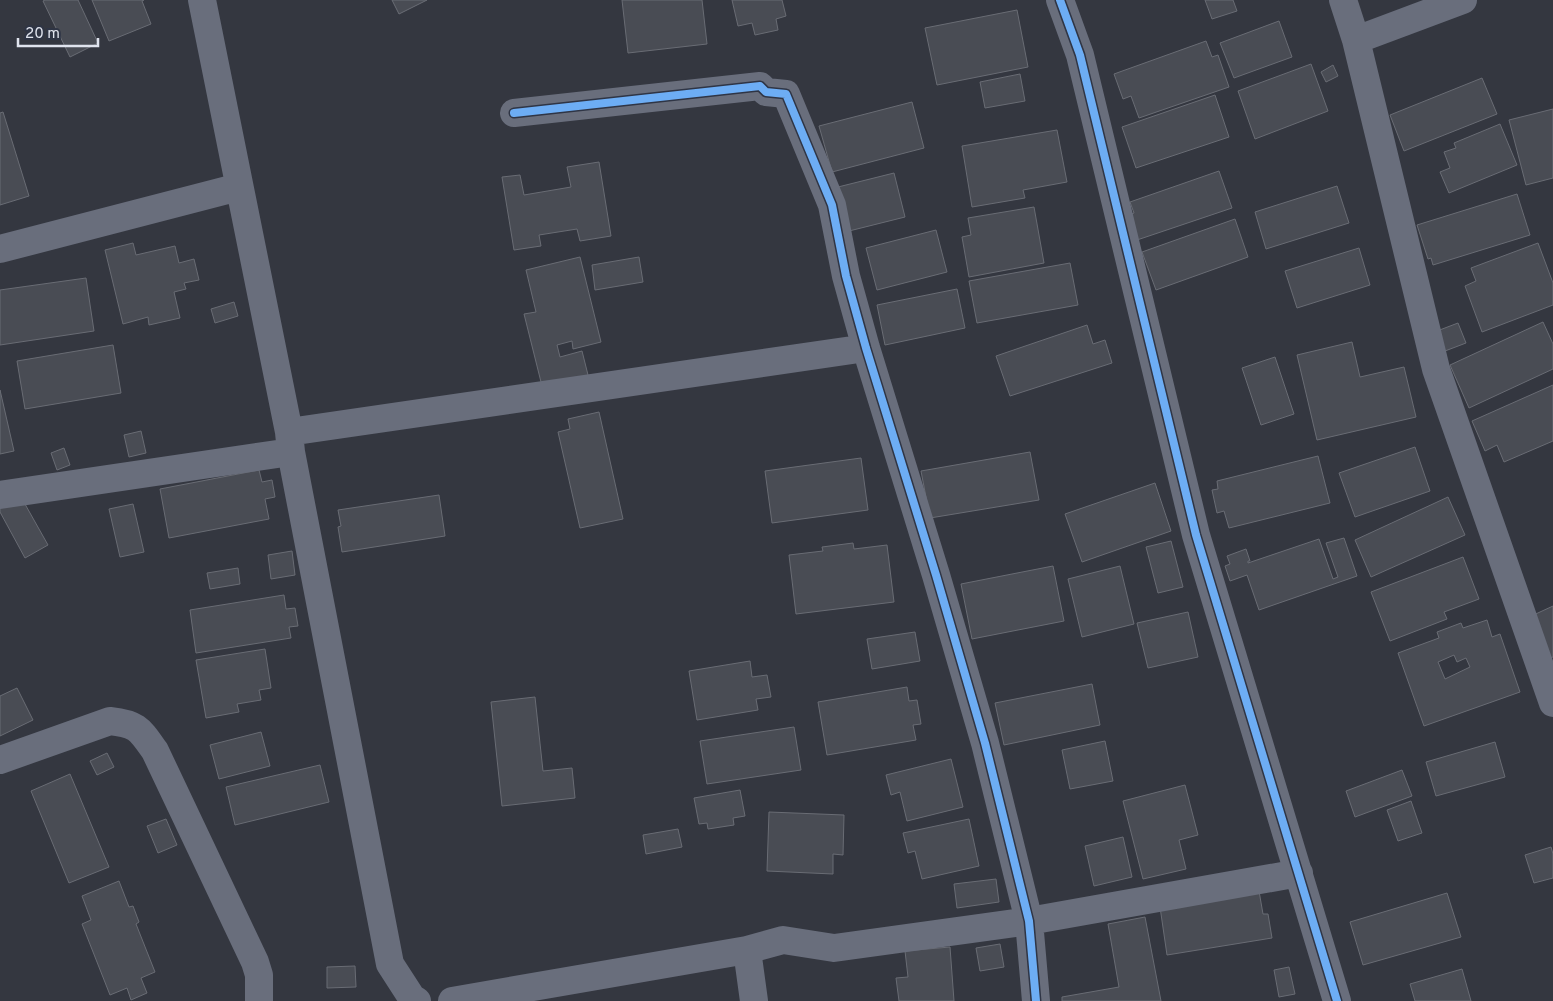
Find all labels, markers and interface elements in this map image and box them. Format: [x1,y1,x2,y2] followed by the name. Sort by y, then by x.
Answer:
[18,15,98,47] scale bar
[25,25,60,44] text: 20 m

